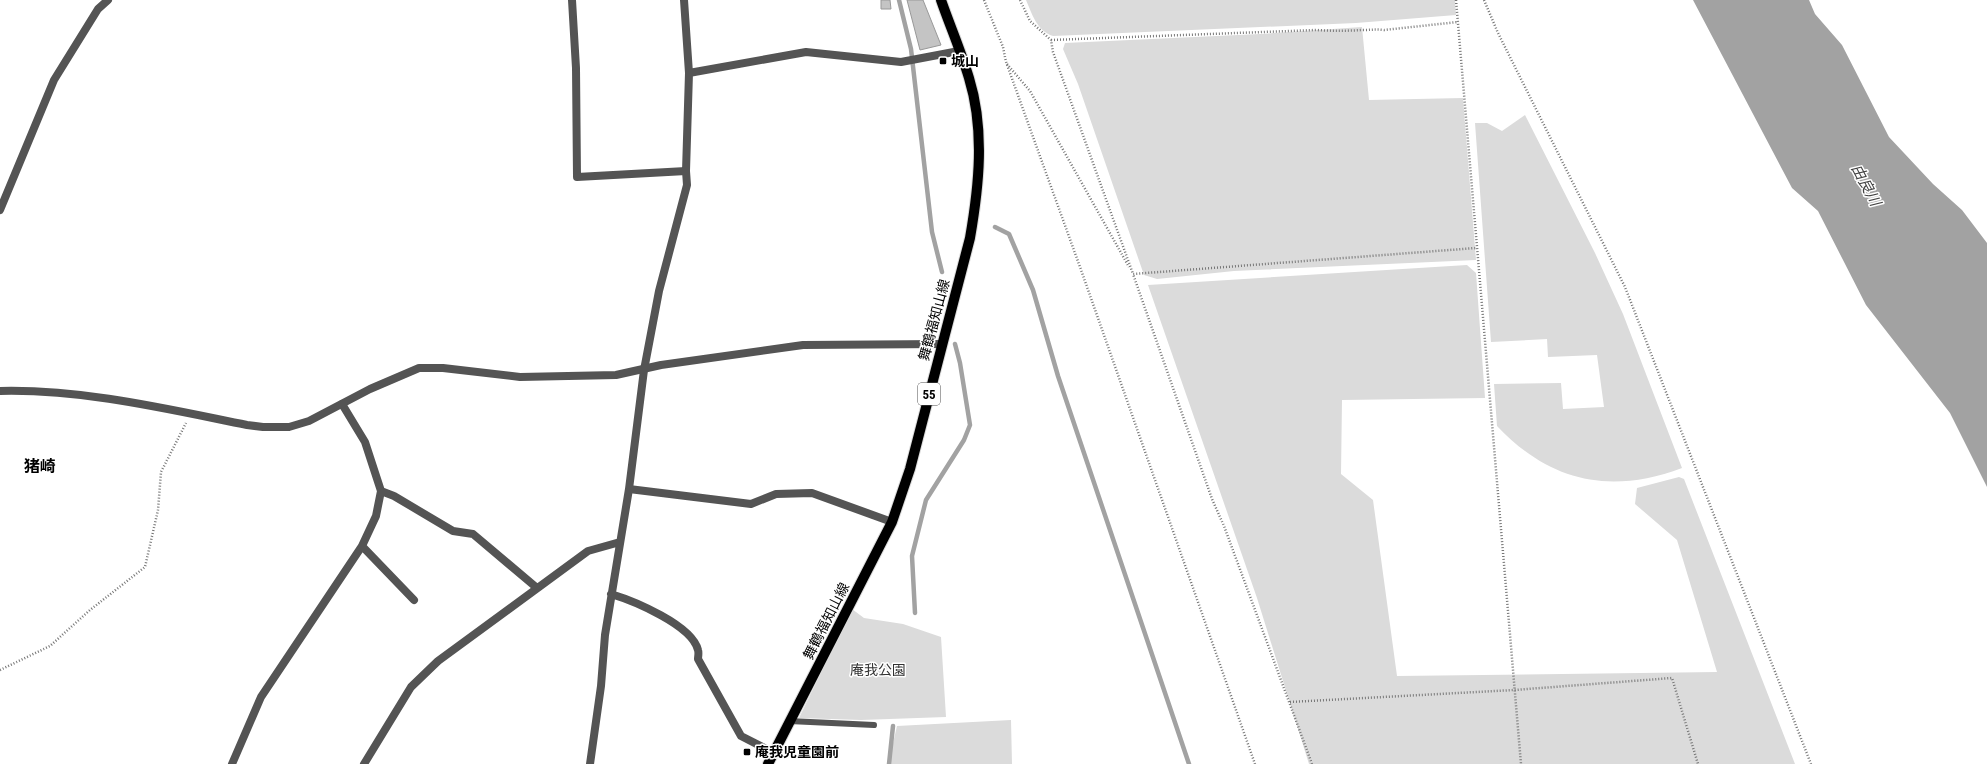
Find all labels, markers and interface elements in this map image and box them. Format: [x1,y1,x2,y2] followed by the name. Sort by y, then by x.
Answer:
[951,53,979,69] place label: 城山
[938,56,948,66] marker: 城山
[1847,161,1885,211] water label: 由良川
[915,277,953,363] street label: 舞鶴福知山線
[918,383,940,405] road number: 55
[24,457,56,476] district label: 猪崎
[800,580,852,662] street label: 舞鶴福知山線
[850,662,906,678] park label: 庵我公園
[755,744,839,760] place label: 庵我児童園前
[742,747,752,757] marker: 庵我児童園前

